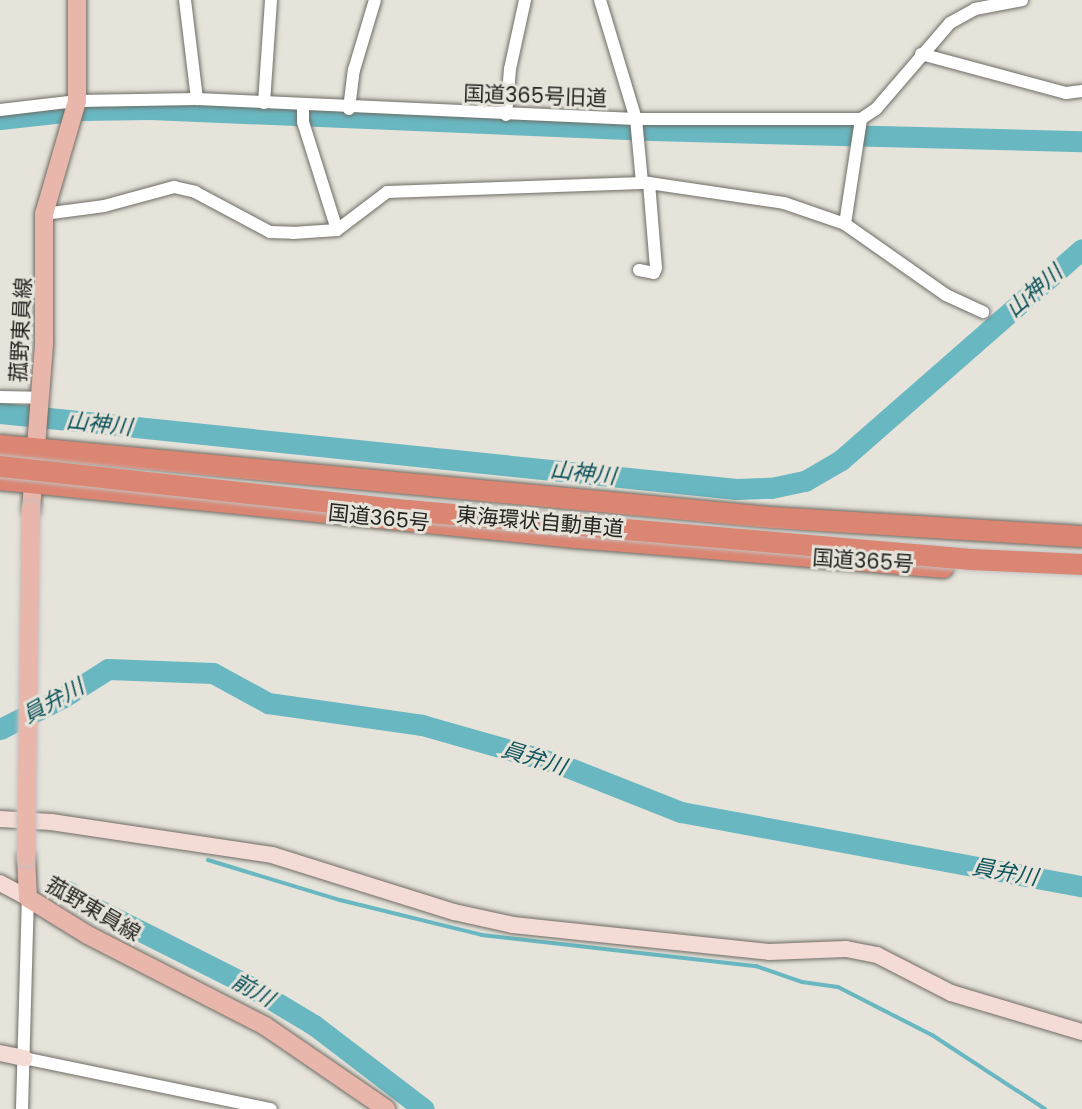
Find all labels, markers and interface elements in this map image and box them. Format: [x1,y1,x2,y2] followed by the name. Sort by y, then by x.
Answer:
[463,81,607,111] street label: 国道365号旧道
[1000,259,1068,323] water label: 山神川
[6,277,36,383] street label: 菰野東員線
[65,407,133,441] water label: 山神川
[549,456,617,490] water label: 山神川
[327,500,431,536] street label: 国道365号
[455,502,625,542] street label: 東海環状自動車道
[811,545,915,577] street label: 国道365号
[18,673,88,729] water label: 員弁川
[499,736,569,780] water label: 員弁川
[970,853,1040,891] water label: 員弁川
[41,872,145,946] street label: 菰野東員線
[227,968,279,1012] water label: 前川

